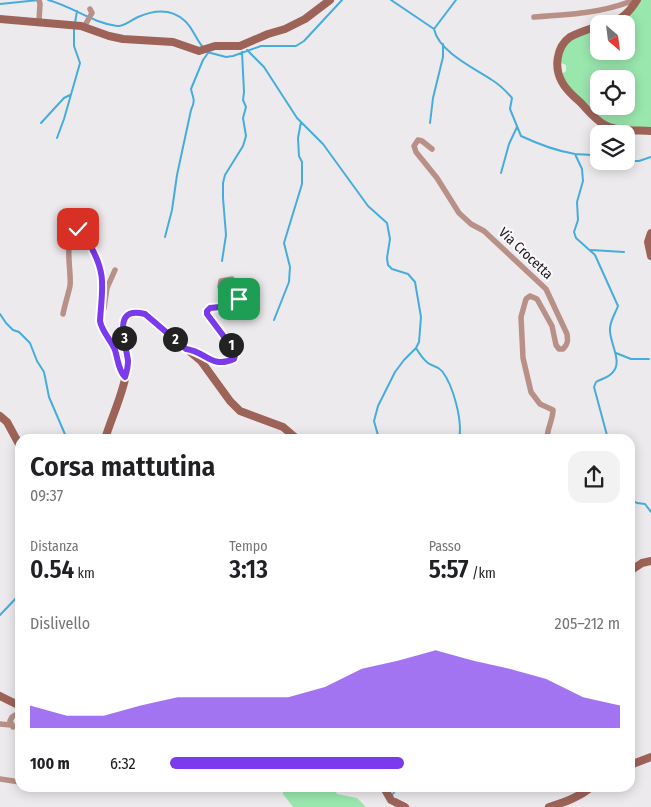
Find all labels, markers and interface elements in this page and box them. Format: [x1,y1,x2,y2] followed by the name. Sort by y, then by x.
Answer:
[590,15,635,60] north arrow
[590,15,635,170] map controls
[590,70,635,115] button: locate
[590,125,635,170] button: layers
[57,208,99,250] pin
[64,215,92,243] icon: check
[495,224,556,283] street label: Via Crocetta
[218,278,260,320] pin
[225,285,253,313] icon: arrive
[112,326,136,350] pin: 3
[162,326,188,352] pin: 2
[121,330,128,347] text: 3
[172,331,179,348] text: 2
[218,332,244,358] pin: 1
[229,337,234,354] text: 1
[30,450,215,483] text: Corsa mattutina
[568,451,620,503] button: share
[30,486,63,505] text: 09:37
[30,538,79,555] text: Distanza
[229,538,268,555] text: Tempo
[429,538,461,555] text: Passo
[30,555,74,585] text: 0.54
[229,555,268,585] text: 3:13
[429,555,469,585] text: 5:57
[74,565,95,582] text: km
[469,565,496,582] text: /km
[30,614,90,633] text: Dislivello
[555,614,620,633] text: 205–212 m
[30,754,70,773] text: 100 m
[110,754,136,773] text: 6:32

